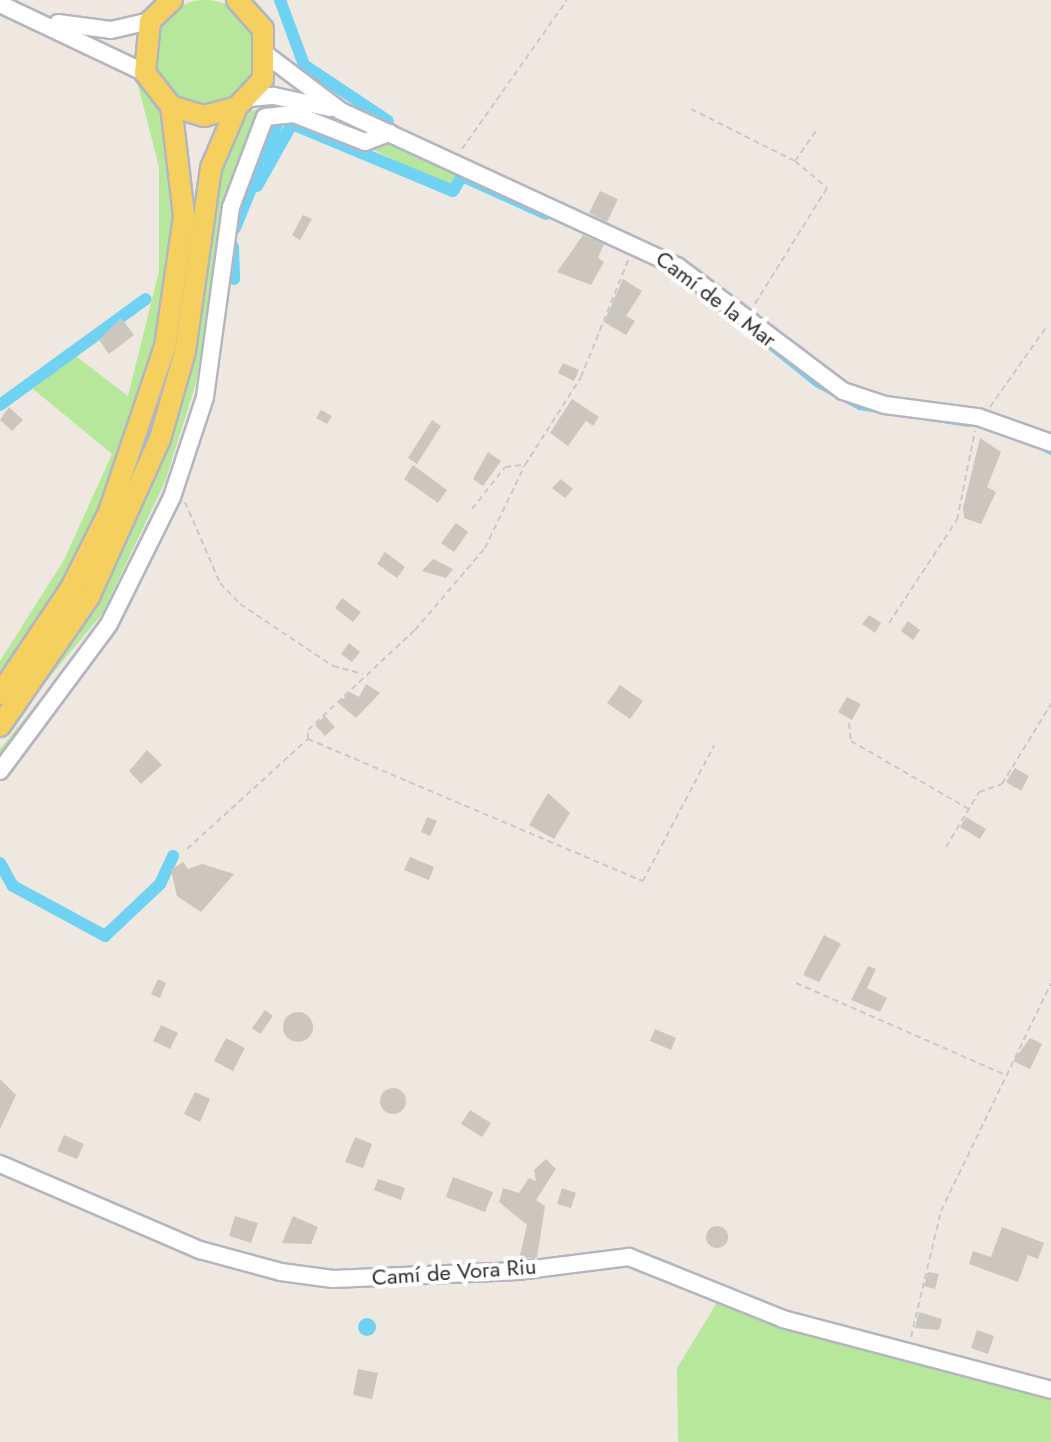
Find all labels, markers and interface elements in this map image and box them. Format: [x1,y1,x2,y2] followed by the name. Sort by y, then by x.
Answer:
[651,245,781,353] street label: Camí de la Mar
[371,1253,537,1291] street label: Camí de Vora Riu

